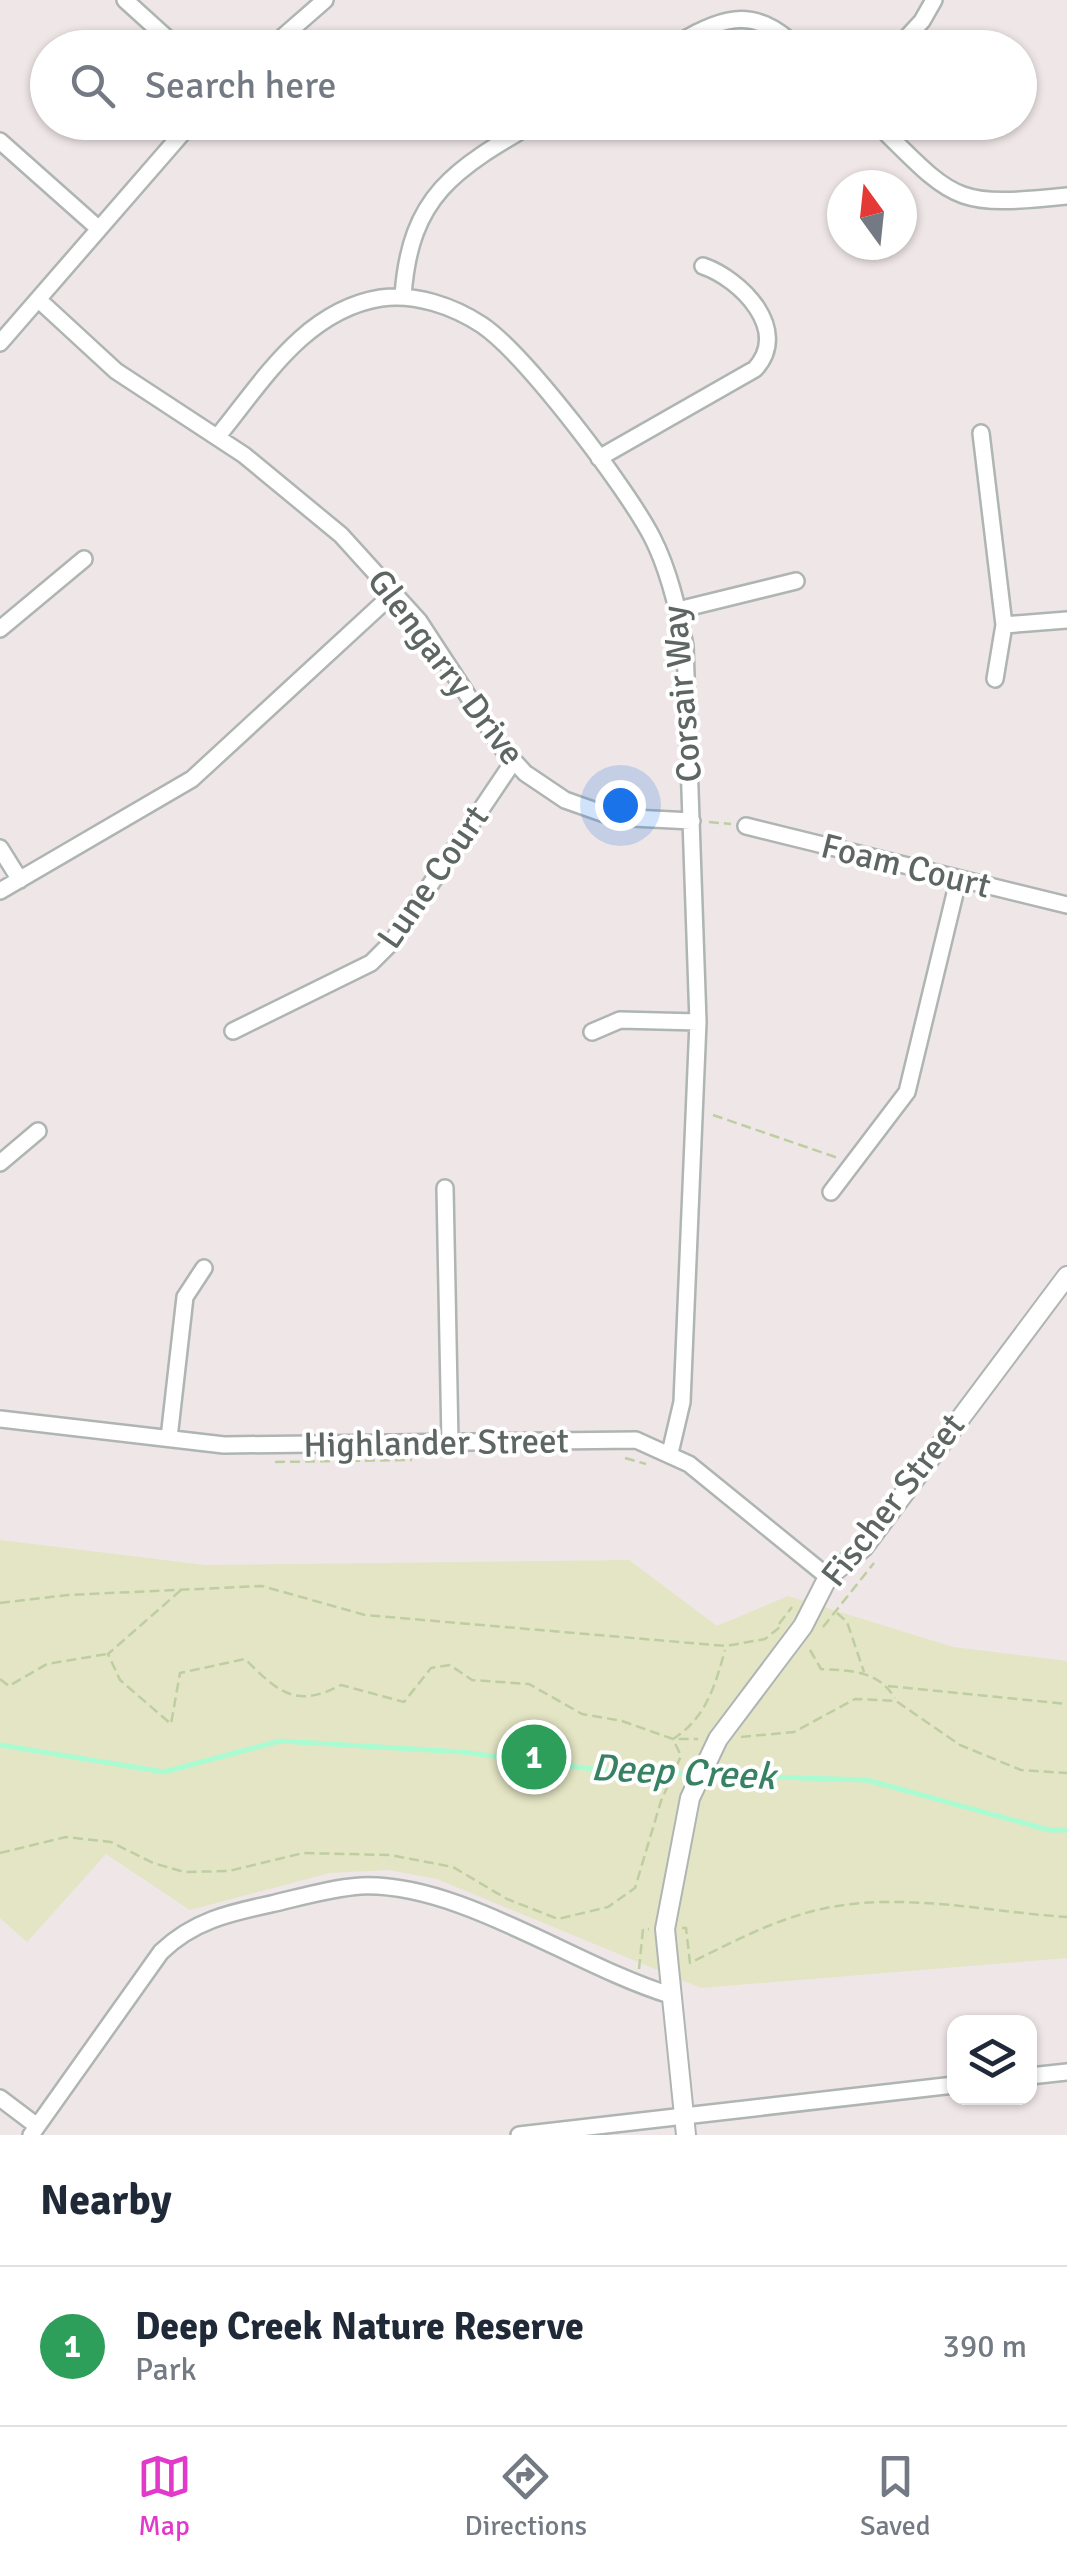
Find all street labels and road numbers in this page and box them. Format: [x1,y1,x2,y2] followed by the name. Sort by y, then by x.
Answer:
[358,561,534,773] street label: Glengarry Drive
[653,604,711,784] street label: Corsair Way
[368,797,498,957] street label: Lune Court
[817,824,995,908] street label: Foam Court
[812,1405,974,1595] street label: Fischer Street
[303,1419,569,1467] street label: Highlander Street

